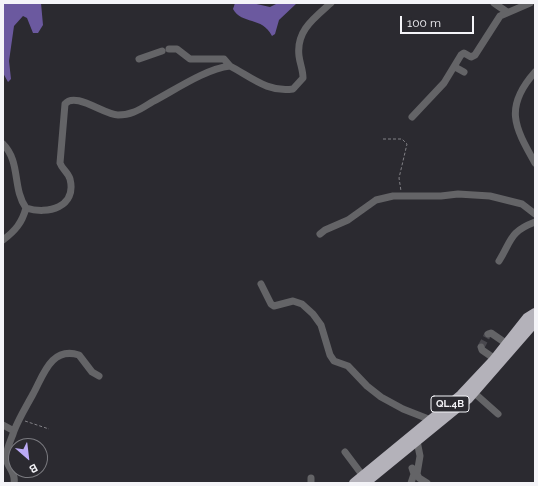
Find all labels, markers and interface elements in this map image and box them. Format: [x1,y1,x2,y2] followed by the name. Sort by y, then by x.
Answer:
[402,8,476,34] scale bar
[407,16,441,30] text: 100 m
[431,396,469,412] road number: QL.4B
[8,438,48,478] north arrow
[27,461,40,476] text: B

